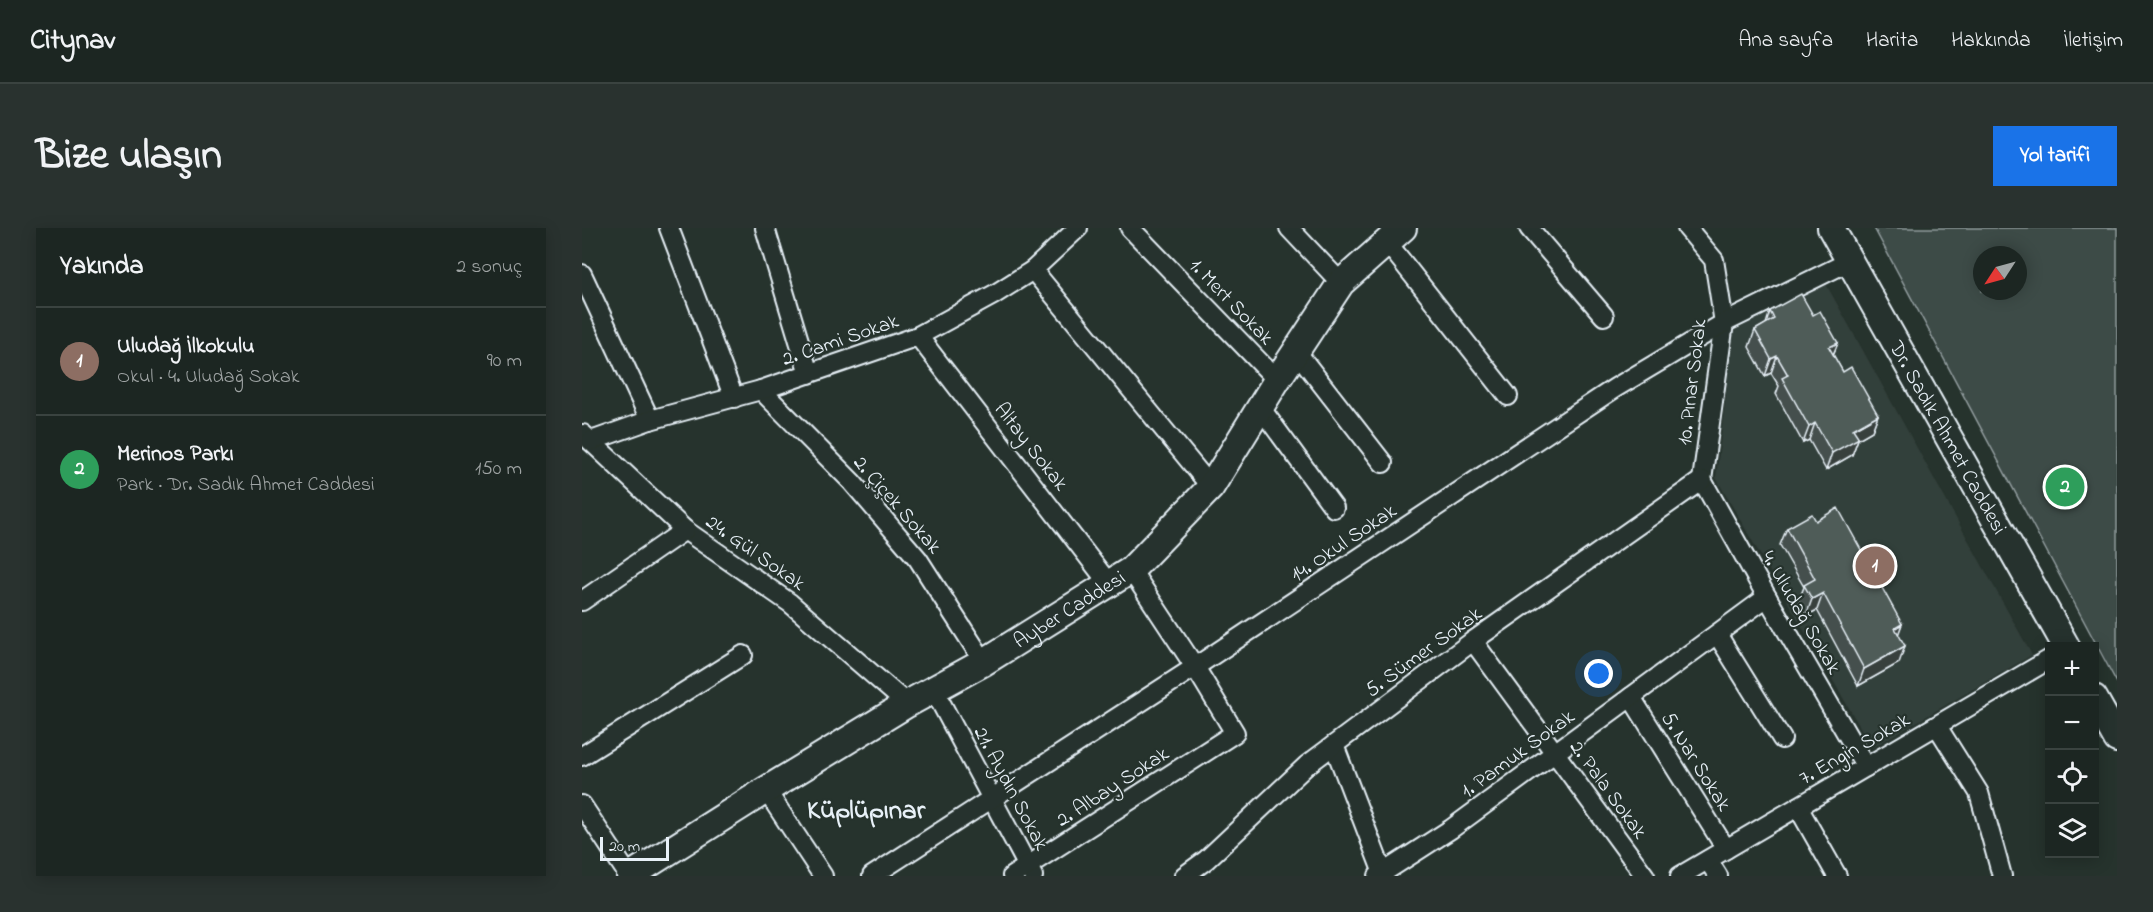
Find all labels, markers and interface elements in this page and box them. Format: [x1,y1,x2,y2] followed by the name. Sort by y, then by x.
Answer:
[30,21,115,62] text: Citynav
[1738,26,1833,56] text: Ana sayfa
[1866,26,1918,56] text: Harita
[1951,26,2031,56] text: Hakkında
[2064,26,2123,56] text: İletişim
[36,126,222,187] text: Bize ulaşın
[1993,126,2117,186] button: Yol tarifi
[1973,246,2027,300] north arrow
[60,248,144,286] text: Yakında
[1181,252,1280,353] street label: 1. Mert Sokak
[456,253,522,282] text: 2 sonuç
[778,307,904,375] street label: 2. Cami Sokak
[1670,317,1716,447] street label: 10. Pınar Sokak
[117,331,254,363] text: Uludağ İlkokulu
[1880,335,2013,540] street label: Dr. Sadık Ahmet Caddesi
[76,347,83,376] text: 1
[487,347,522,376] text: 90 m
[117,363,300,392] text: Okul · 4. Uludağ Sokak
[985,397,1075,500] street label: Altay Sokak
[117,439,234,471] text: Merinos Parkı
[845,449,948,562] street label: 2. Çiçek Sokak
[75,455,84,484] text: 2
[475,455,522,484] text: 150 m
[2046,464,2084,510] pin: 2
[117,471,375,500] text: Park · Dr. Sadık Ahmet Caddesi
[1285,497,1404,590] street label: 14. Okul Sokak
[699,508,812,600] street label: 24. Gül Sokak
[1856,544,1894,588] pin: 1
[1751,546,1848,682] street label: 4. Uludağ Sokak
[1008,564,1132,657] street label: Ayber Caddesi
[1360,599,1489,705] street label: 5. Sümer Sokak
[2045,642,2099,858] map controls
[2045,642,2099,696] button: +
[1584,659,1613,688] your location
[2045,696,2099,750] button: −
[1455,702,1582,806] street label: 1. Pamuk Sokak
[1794,705,1918,795] street label: 7. Engin Sokak
[1653,706,1738,818] street label: 5. Nar Sokak
[963,722,1056,858] street label: 21. Aydın Sokak
[1561,734,1654,846] street label: 2. Pala Sokak
[1051,739,1177,837] street label: 2. Albay Sokak
[2045,750,2099,804] button: locate
[807,792,926,831] district label: Küplüpınar
[2045,804,2099,858] button: layers
[600,834,669,862] scale bar
[609,835,640,859] text: 20 m

